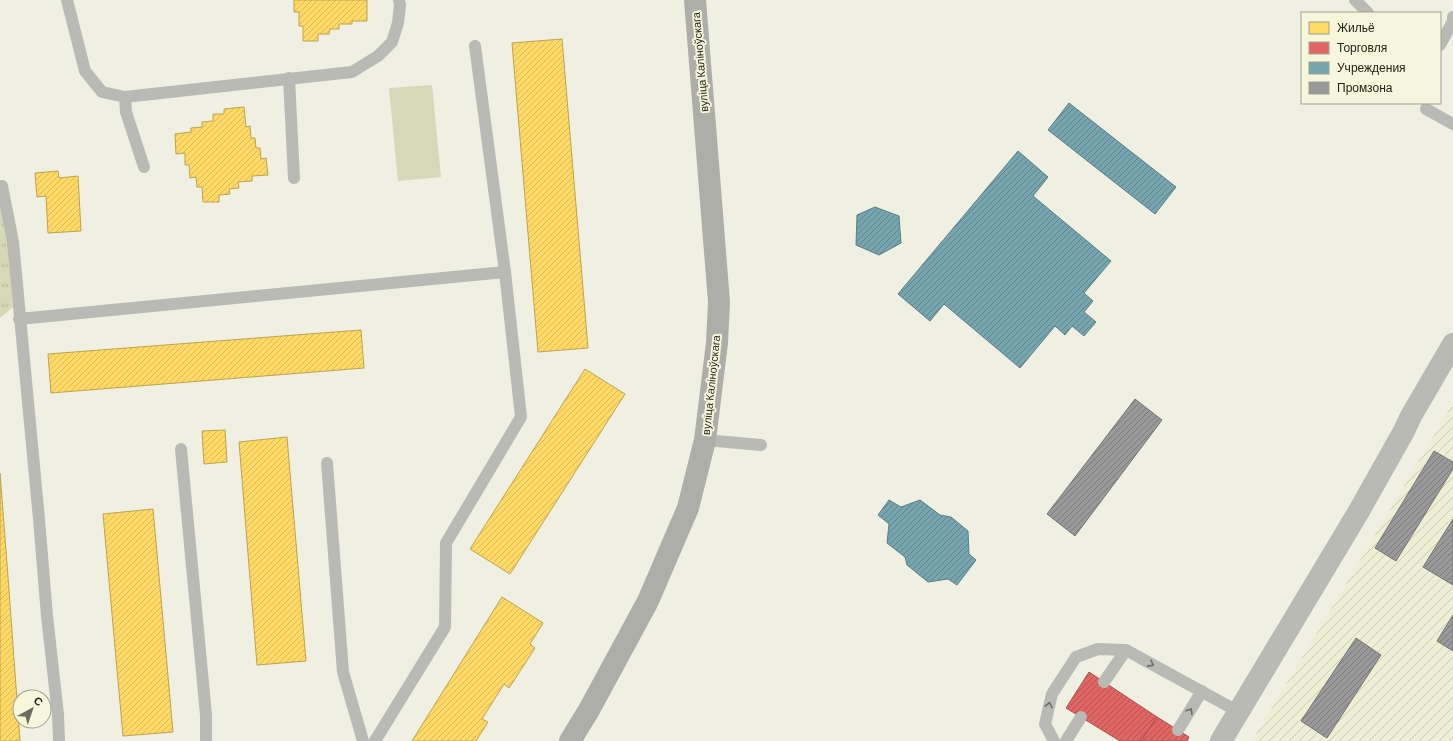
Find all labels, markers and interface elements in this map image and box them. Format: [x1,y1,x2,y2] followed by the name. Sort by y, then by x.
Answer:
[689,11,710,112] street label: вуліца Каліноўскага
[1301,12,1441,104] legend
[1337,20,1375,34] text: Жильё
[1337,40,1387,55] text: Торговля
[1337,60,1406,75] text: Учреждения
[1337,80,1393,95] text: Промзона
[699,334,722,435] street label: вуліца Каліноўскага
[1147,659,1154,666] one-way arrow
[12,689,52,729] north arrow
[32,693,46,709] text: С
[1045,701,1053,708] one-way arrow
[1185,708,1193,715] one-way arrow

